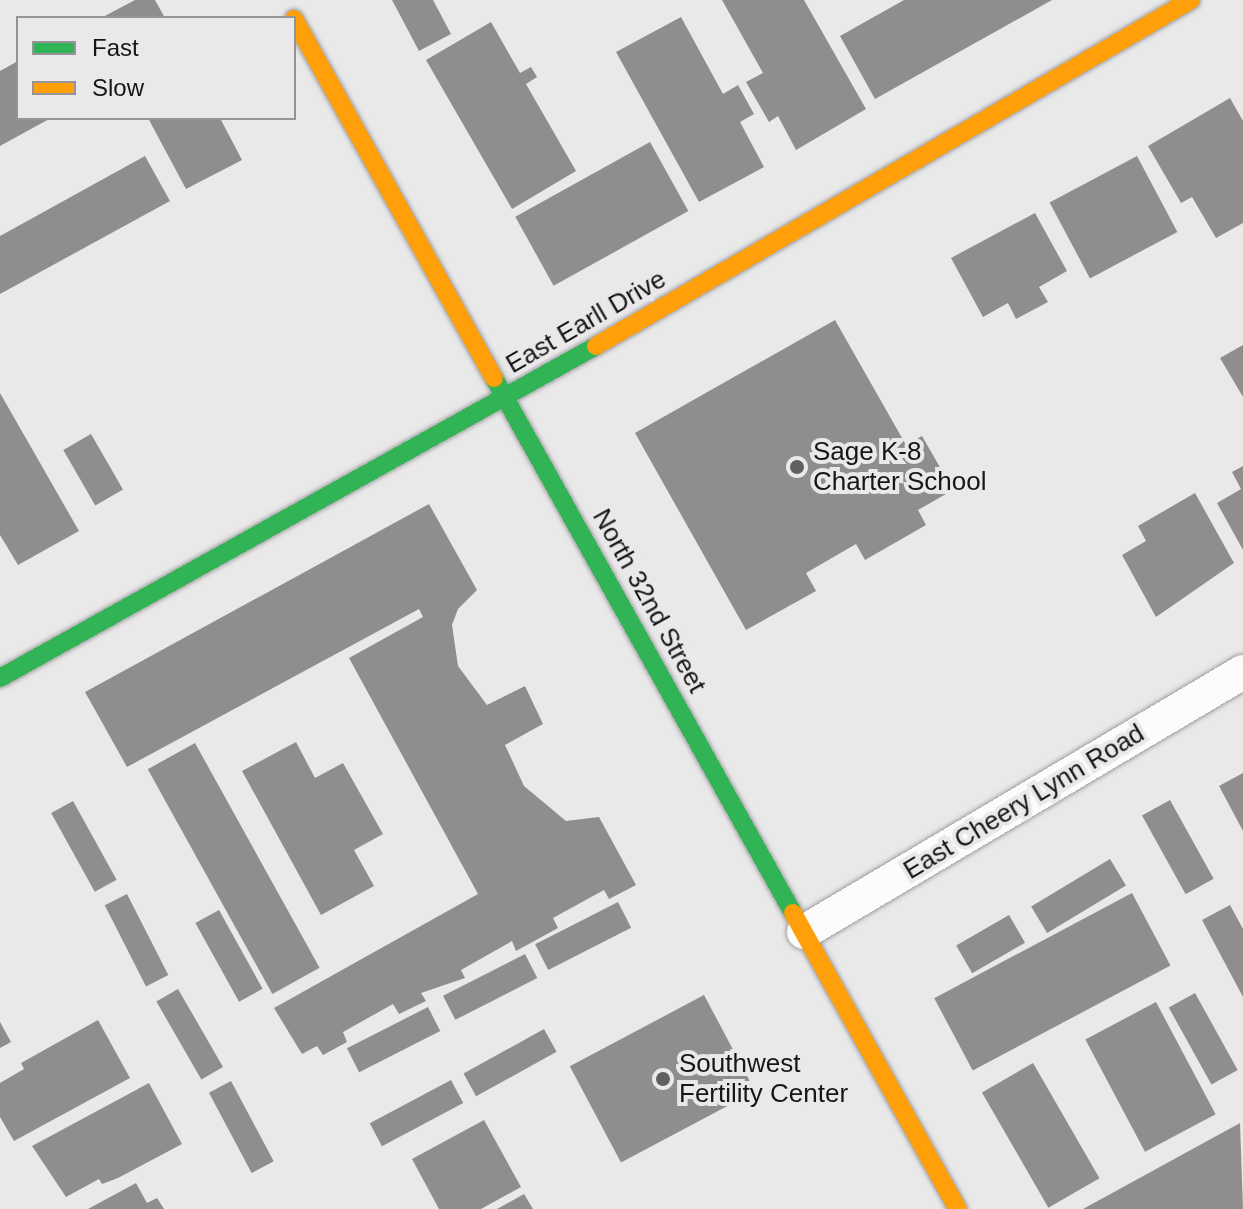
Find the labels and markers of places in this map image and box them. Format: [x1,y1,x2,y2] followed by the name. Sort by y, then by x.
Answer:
[813,436,986,498] place label: Sage K-8 Charter School
[788,458,806,476] marker: Sage K-8 Charter School
[679,1048,848,1110] place label: Southwest Fertility Center
[654,1070,672,1088] marker: Southwest Fertility Center

